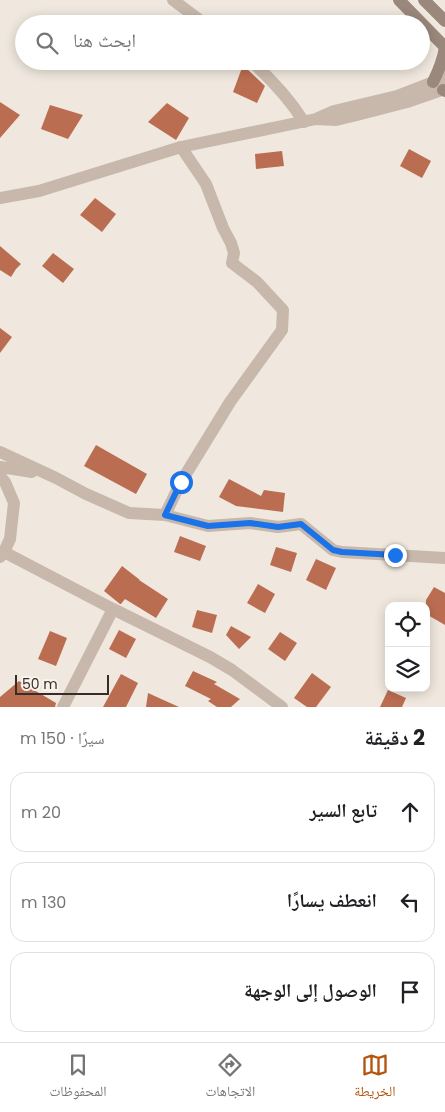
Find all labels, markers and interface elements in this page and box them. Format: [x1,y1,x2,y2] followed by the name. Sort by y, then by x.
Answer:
[15,15,430,70] search box
[73,27,136,54] text: ابحث هنا
[33,29,61,57] icon: search
[170,471,193,494] route start
[384,544,407,567] route end
[385,602,430,692] map controls
[385,602,430,647] button: locate
[385,647,430,692] button: layers
[15,672,109,695] scale bar
[22,674,58,694] text: 50 m
[364,723,425,752] text: 2 دقيقة
[20,727,104,750] text: سيرًا · 150 m
[310,797,377,824] text: تابع السير
[396,798,424,826] icon: ahead
[21,801,61,824] text: 20 m
[287,887,377,914] text: انعطف يسارًا
[396,888,424,916] icon: left
[21,891,66,914] text: 130 m
[244,977,377,1004] text: الوصول إلى الوجهة
[396,978,424,1006] icon: arrive
[50,1051,106,1105] tab: المحفوظات
[206,1051,255,1105] tab: الاتجاهات
[354,1051,395,1105] tab: الخريطة

